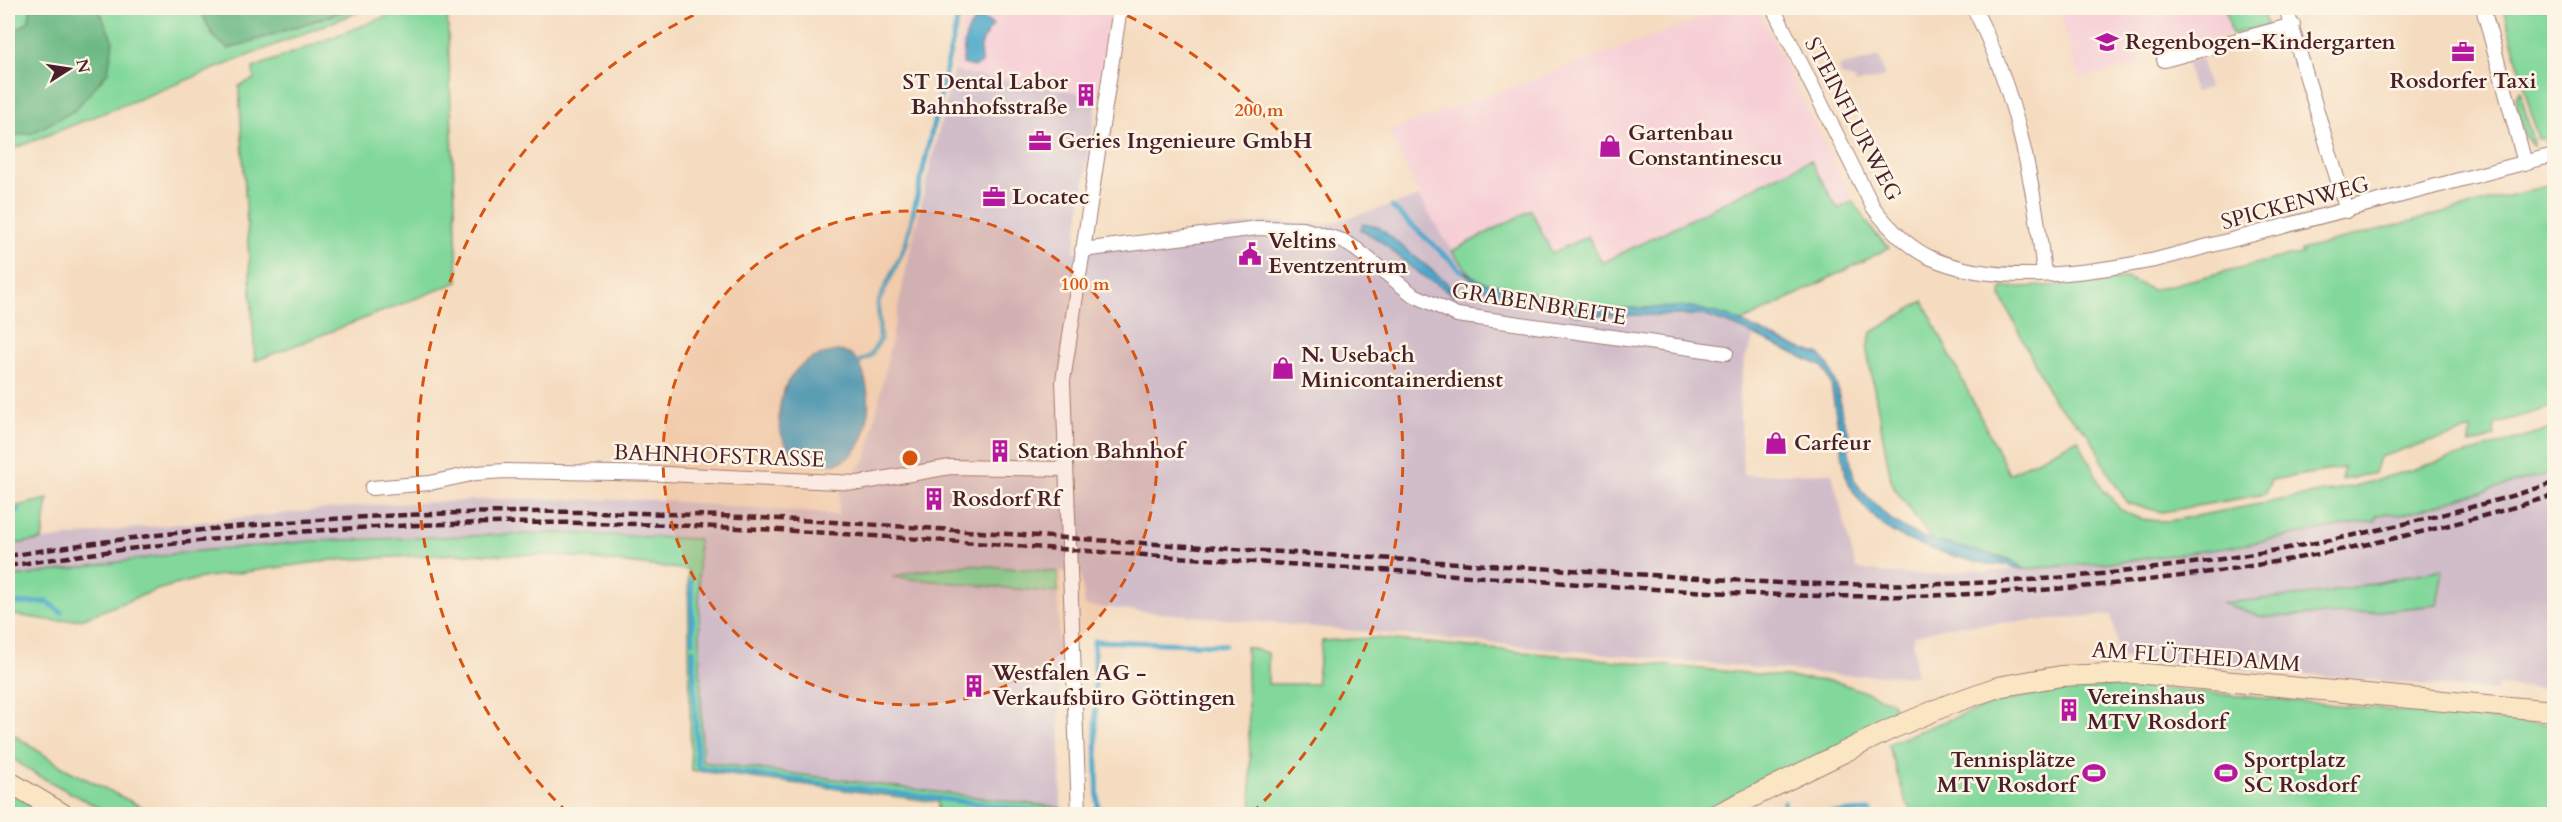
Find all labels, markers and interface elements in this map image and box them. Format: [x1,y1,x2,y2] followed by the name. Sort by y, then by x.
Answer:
[2125,27,2396,57] place label: Regenbogen-Kindergarten
[2094,29,2120,55] school or university icon: Regenbogen-Kindergarten
[1797,32,1909,206] street label: STEINFLURWEG
[39,39,99,99] north arrow
[2450,39,2476,65] office icon: Rosdorfer Taxi
[70,57,95,75] text: N
[2390,66,2537,96] place label: Rosdorfer Taxi
[902,67,1068,122] place label: ST Dental Labor Bahnhofsstraße
[1073,82,1099,108] building icon: ST Dental Labor Bahnhofsstraße
[1234,98,1284,123] text: 200 m
[1628,118,1783,173] place label: Gartenbau Constantinescu
[1058,126,1312,156] place label: Geries Ingenieure GmbH
[1027,128,1053,154] office icon: Geries Ingenieure GmbH
[1597,133,1623,159] shop icon: Gartenbau Constantinescu
[2218,169,2372,237] street label: SPICKENWEG
[1012,182,1089,212] place label: Locatec
[981,184,1007,210] office icon: Locatec
[1268,226,1408,281] place label: Veltins Eventzentrum
[1237,241,1263,267] public building icon: Veltins Eventzentrum
[1060,272,1110,297] text: 100 m
[1449,275,1629,333] street label: GRABENBREITE
[1301,340,1503,395] place label: N. Usebach Minicontainerdienst
[1270,355,1296,381] shop icon: N. Usebach Minicontainerdienst
[1794,428,1871,458] place label: Carfeur
[1763,430,1789,456] shop icon: Carfeur
[1018,436,1187,466] place label: Station Bahnhof
[613,437,825,475] street label: BAHNHOFSTRASSE
[987,438,1013,464] building icon: Station Bahnhof
[900,448,920,468] centre of rings
[952,484,1064,514] place label: Rosdorf Rf
[921,486,947,512] building icon: Rosdorf Rf
[2091,635,2302,679] street label: AM FLÜTHEDAMM
[991,658,1236,713] place label: Westfalen AG - Verkaufsbüro Göttingen
[961,673,987,699] building icon: Westfalen AG - Verkaufsbüro Göttingen
[2087,682,2230,737] place label: Vereinshaus MTV Rosdorf
[2056,697,2082,723] building icon: Vereinshaus MTV Rosdorf
[1937,745,2079,800] place label: Tennisplätze MTV Rosdorf
[2244,745,2361,800] place label: Sportplatz SC Rosdorf
[2081,760,2107,786] sports icon: Tennisplätze MTV Rosdorf
[2213,760,2239,786] sports icon: Sportplatz SC Rosdorf

